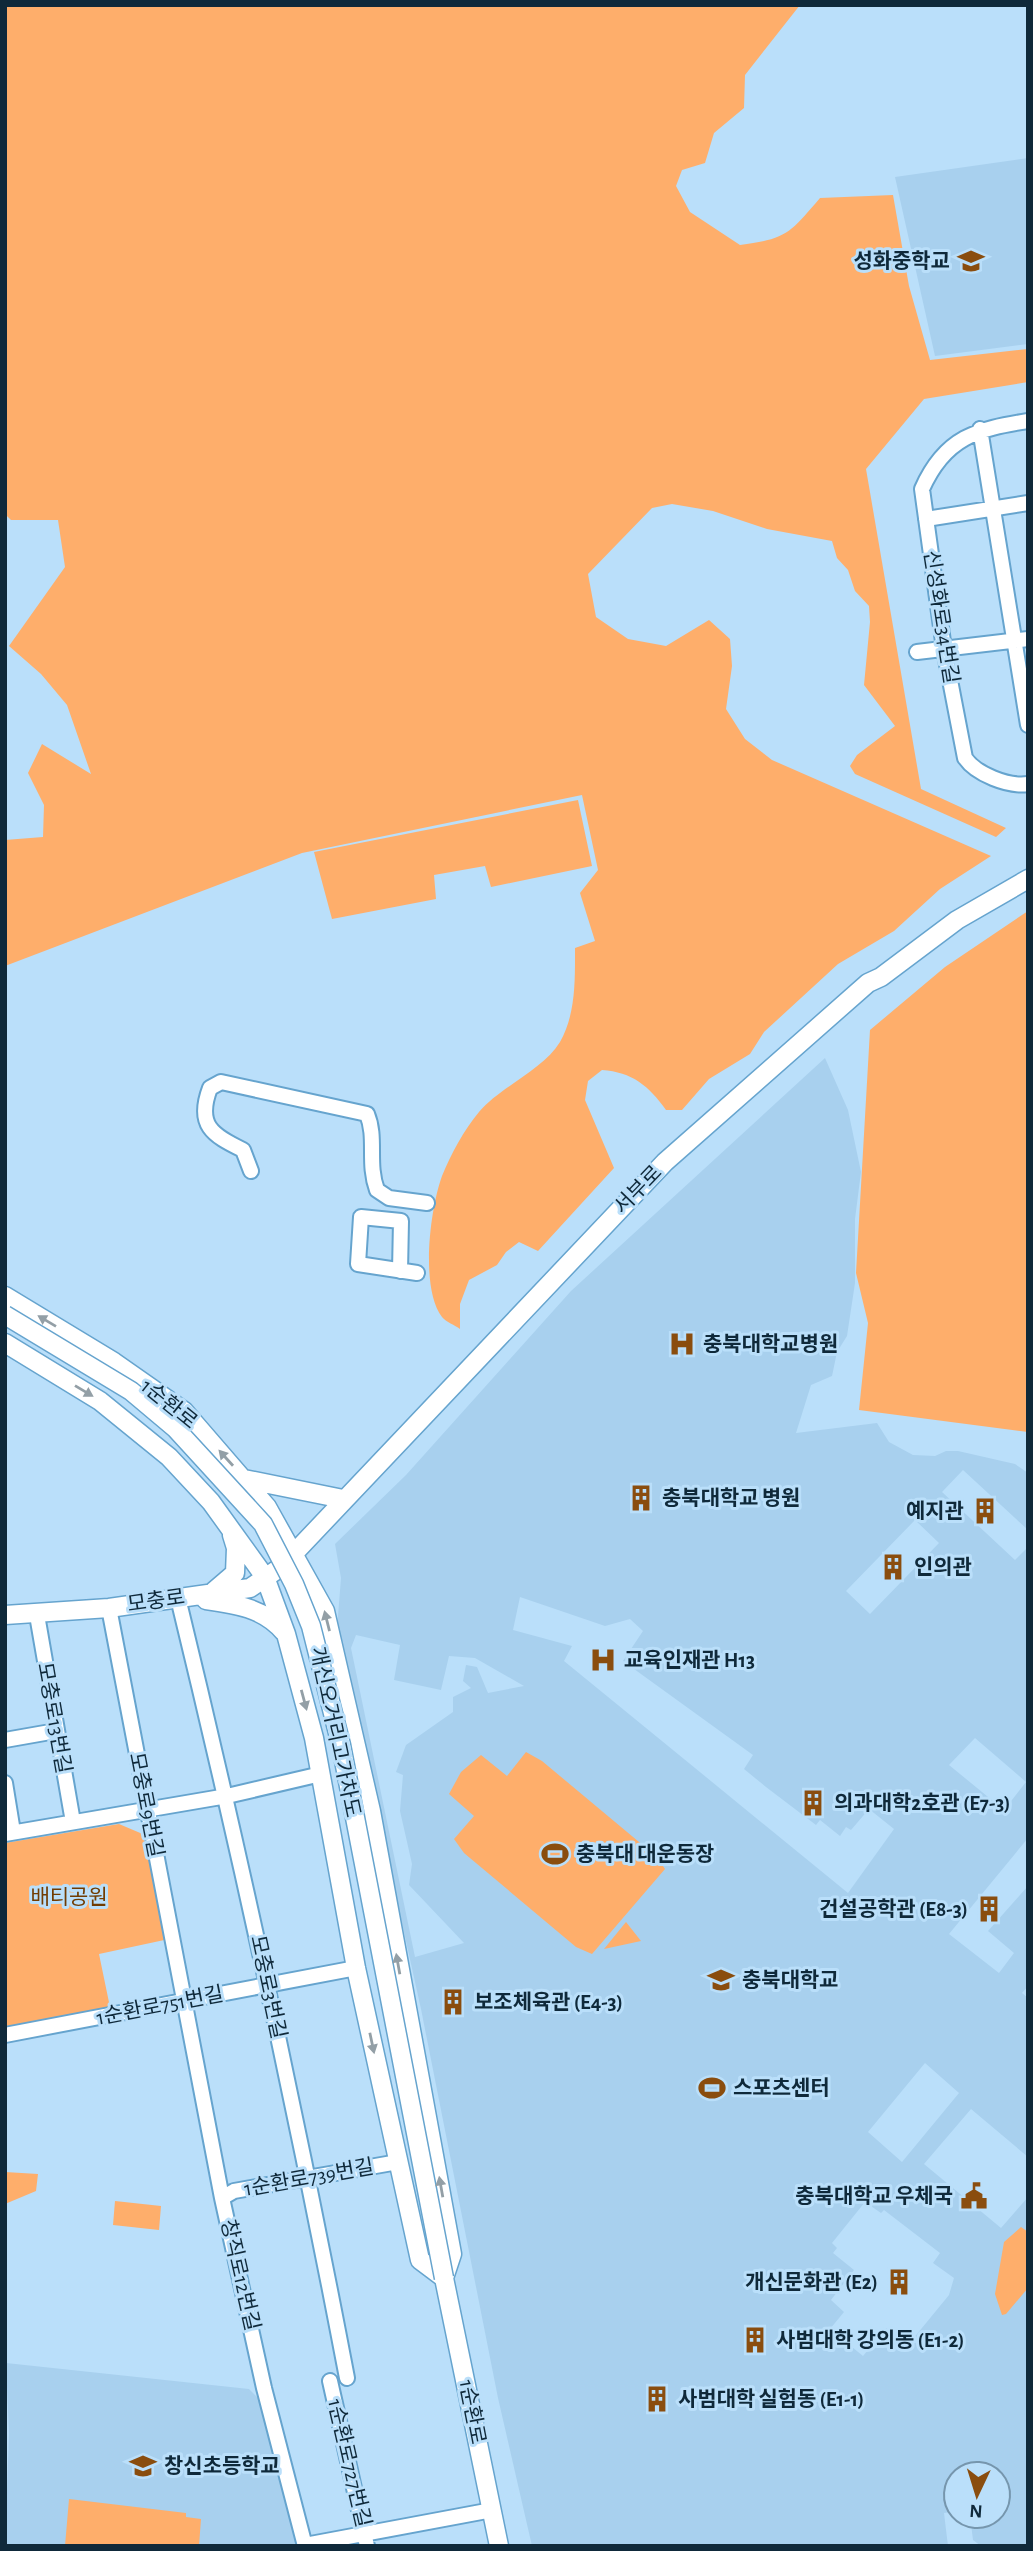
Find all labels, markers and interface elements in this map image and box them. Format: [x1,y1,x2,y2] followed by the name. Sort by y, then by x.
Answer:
[956,246,986,276] school or university icon: 성화중학교
[853,250,950,272] place label: 성화중학교
[920,549,963,685] street label: 신성화로34번길
[610,1161,666,1218] street label: 서부로
[37,1314,56,1327] one-way arrow
[667,1329,697,1359] hospital icon: 충북대학교병원
[703,1333,838,1355] place label: 충북대학교병원
[137,1375,202,1433] street label: 1순환로
[75,1385,94,1398] one-way arrow
[218,1449,234,1467] one-way arrow
[626,1483,656,1513] building icon: 충북대학교 병원
[662,1487,800,1509] place label: 충북대학교 병원
[970,1496,1000,1526] building icon: 예지관
[906,1500,964,1522] place label: 예지관
[878,1552,908,1582] building icon: 인의관
[914,1556,972,1578] place label: 인의관
[126,1586,186,1615] street label: 모충로
[321,1610,332,1632] one-way arrow
[307,1645,364,1819] street label: 개신오거리고가차도
[588,1645,618,1675] hospital icon: 교육인재관 H13
[624,1649,755,1671] place label: 교육인재관 H13
[34,1661,75,1775] street label: 모충로13번길
[299,1689,310,1711] one-way arrow
[126,1751,167,1859] street label: 모충로9번길
[798,1788,828,1818] building icon: 의과대학2호관 (E7-3)
[834,1792,1011,1814] place label: 의과대학2호관 (E7-3)
[540,1839,570,1869] sports icon: 충북대 대운동장
[576,1843,714,1865] place label: 충북대 대운동장
[30,1886,108,1908] park label: 배티공원
[974,1894,1004,1924] building icon: 건설공학관 (E8-3)
[819,1898,968,1920] place label: 건설공학관 (E8-3)
[247,1933,290,2041] street label: 모충로3번길
[392,1953,403,1975] one-way arrow
[706,1965,736,1995] school or university icon: 충북대학교
[742,1969,839,1991] place label: 충북대학교
[95,1982,225,2029] street label: 1순환로751번길
[438,1987,468,2017] building icon: 보조체육관 (E4-3)
[474,1991,623,2013] place label: 보조체육관 (E4-3)
[367,2032,378,2054] one-way arrow
[697,2073,727,2103] sports icon: 스포츠센터
[733,2077,830,2099] place label: 스포츠센터
[242,2155,375,2200] street label: 1순환로739번길
[435,2176,446,2198] one-way arrow
[959,2181,989,2211] public building icon: 충북대학교 우체국
[795,2185,953,2207] place label: 충북대학교 우체국
[217,2217,264,2333] street label: 창직로12번길
[884,2267,914,2297] building icon: 개신문화관 (E2)
[745,2271,878,2293] place label: 개신문화관 (E2)
[740,2325,770,2355] building icon: 사범대학 강의동 (E1-2)
[776,2329,965,2351] place label: 사범대학 강의동 (E1-2)
[455,2378,490,2446] street label: 1순환로
[642,2384,672,2414] building icon: 사범대학 실험동 (E1-1)
[678,2388,864,2410] place label: 사범대학 실험동 (E1-1)
[324,2397,375,2529] street label: 1순환로727번길
[128,2451,158,2481] school or university icon: 창신초등학교
[164,2455,280,2477] place label: 창신초등학교
[942,2460,1012,2530] north arrow
[969,2501,983,2520] text: N

